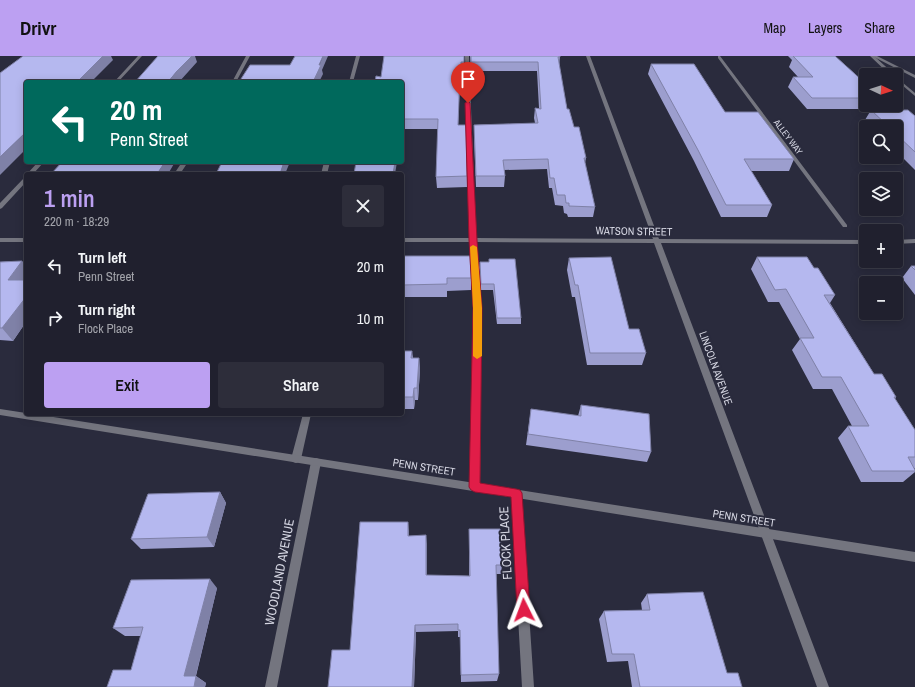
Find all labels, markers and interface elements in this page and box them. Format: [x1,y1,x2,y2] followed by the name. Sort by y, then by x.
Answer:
[20,15,56,41] text: Drivr
[764,19,786,37] text: Map
[808,19,842,37] text: Layers
[864,19,895,37] text: Share
[451,62,485,103] pin
[457,68,479,90] icon: arrive
[859,68,903,112] north arrow
[859,68,903,320] map controls
[110,91,162,129] text: 20 m
[44,96,96,148] icon: left
[770,116,805,157] street label: ALLEY WAY
[859,120,903,164] button: search
[110,127,188,152] text: Penn Street
[859,172,903,216] button: layers
[44,182,95,214] text: 1 min
[342,185,384,227] button: close
[44,213,109,230] text: 220 m · 18:29
[596,223,673,239] street label: WATSON STREET
[859,224,903,268] button: +
[78,247,126,268] text: Turn left
[44,255,66,277] icon: left
[357,256,384,277] text: 20 m
[78,268,134,285] text: Penn Street
[859,276,903,320] button: −
[78,299,135,320] text: Turn right
[44,307,66,329] icon: right
[357,308,384,329] text: 10 m
[78,320,133,337] text: Flock Place
[696,329,736,407] street label: LINCOLN AVENUE
[44,362,210,408] button: Exit
[218,362,384,408] button: Share
[392,455,457,479] street label: PENN STREET
[495,506,516,580] street label: FLOCK PLACE
[712,506,777,530] street label: PENN STREET
[261,517,298,627] street label: WOODLAND AVENUE
[503,589,545,631] position arrow

